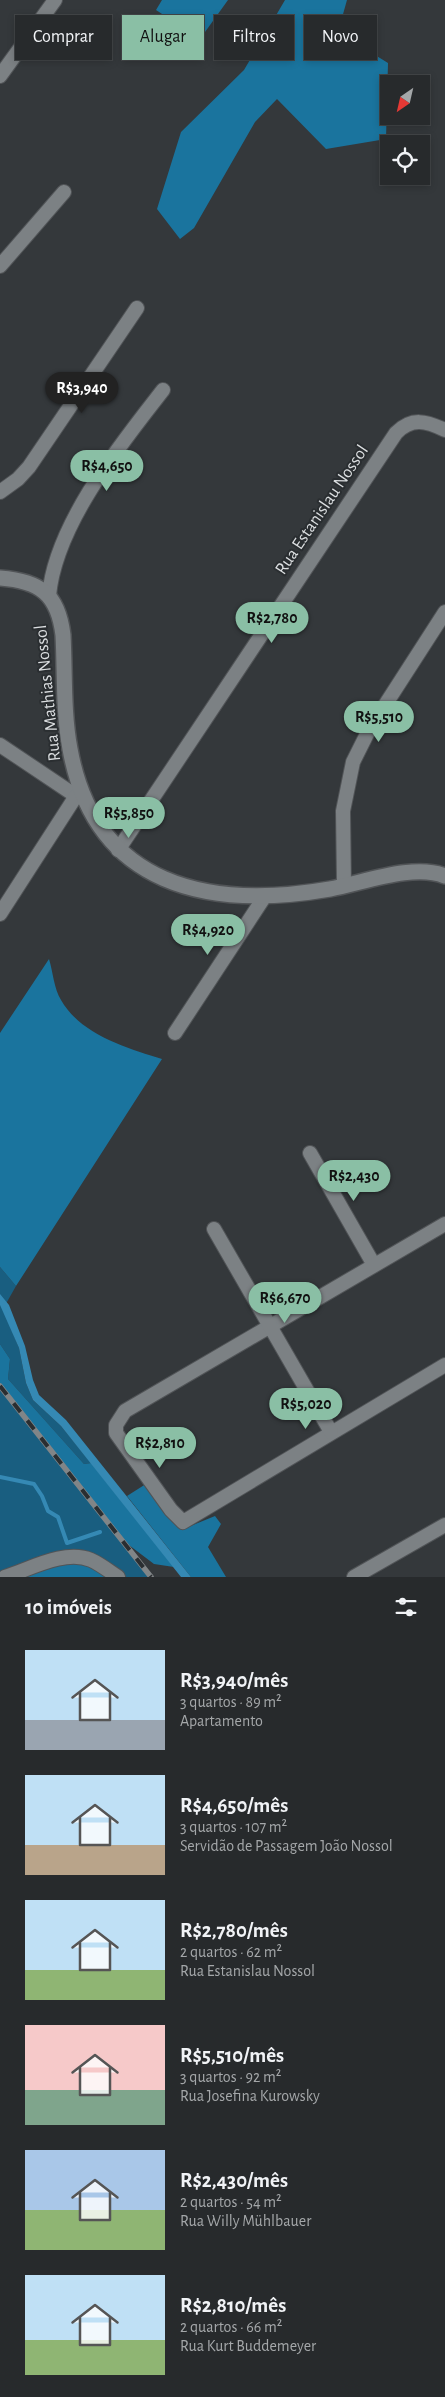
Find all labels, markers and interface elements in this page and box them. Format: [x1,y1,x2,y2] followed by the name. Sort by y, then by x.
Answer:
[15,15,112,60] chip: Comprar
[122,15,204,60] chip: Alugar
[214,15,294,60] chip: Filtros
[304,15,377,60] chip: Novo
[380,75,430,125] north arrow
[380,75,430,185] map controls
[380,135,430,185] button: locate
[36,372,128,414] pin: R$3,940
[56,380,108,396] text: R$3,940
[272,442,372,578] street label: Rua Estanislau Nossol
[61,450,153,492] pin: R$4,650
[81,458,133,474] text: R$4,650
[226,602,318,644] pin: R$2,780
[247,610,297,626] text: R$2,780
[32,624,64,762] street label: Rua Mathias Nossol
[333,700,425,743] pin: R$5,510
[355,709,403,725] text: R$5,510
[83,796,175,839] pin: R$5,850
[104,805,154,821] text: R$5,850
[162,914,254,956] pin: R$4,920
[182,922,234,938] text: R$4,920
[308,1160,400,1202] pin: R$2,430
[328,1168,380,1184] text: R$2,430
[239,1282,331,1324] pin: R$6,670
[259,1290,311,1306] text: R$6,670
[260,1388,352,1430] pin: R$5,020
[280,1396,332,1412] text: R$5,020
[114,1426,206,1469] pin: R$2,810
[135,1435,185,1451] text: R$2,810
[392,1593,420,1621] icon: filters
[25,1597,112,1618] text: 10 imóveis
[65,1670,125,1730] icon: home
[180,1670,288,1691] text: R$3,940/mês
[180,1694,282,1710] text: 3 quartos · 89 m²
[180,1713,263,1729] text: Apartamento
[65,1795,125,1855] icon: home
[180,1795,288,1816] text: R$4,650/mês
[180,1819,287,1835] text: 3 quartos · 107 m²
[180,1838,393,1854] text: Servidão de Passagem João Nossol
[65,1920,125,1980] icon: home
[180,1920,288,1941] text: R$2,780/mês
[180,1944,282,1960] text: 2 quartos · 62 m²
[180,1963,315,1979] text: Rua Estanislau Nossol
[65,2045,125,2105] icon: home
[180,2045,284,2066] text: R$5,510/mês
[180,2069,281,2085] text: 3 quartos · 92 m²
[180,2088,320,2104] text: Rua Josefina Kurowsky
[65,2170,125,2230] icon: home
[180,2170,288,2191] text: R$2,430/mês
[180,2194,282,2210] text: 2 quartos · 54 m²
[180,2213,311,2229] text: Rua Willy Mühlbauer
[65,2295,125,2355] icon: home
[180,2295,286,2316] text: R$2,810/mês
[180,2319,282,2335] text: 2 quartos · 66 m²
[180,2338,316,2354] text: Rua Kurt Buddemeyer

